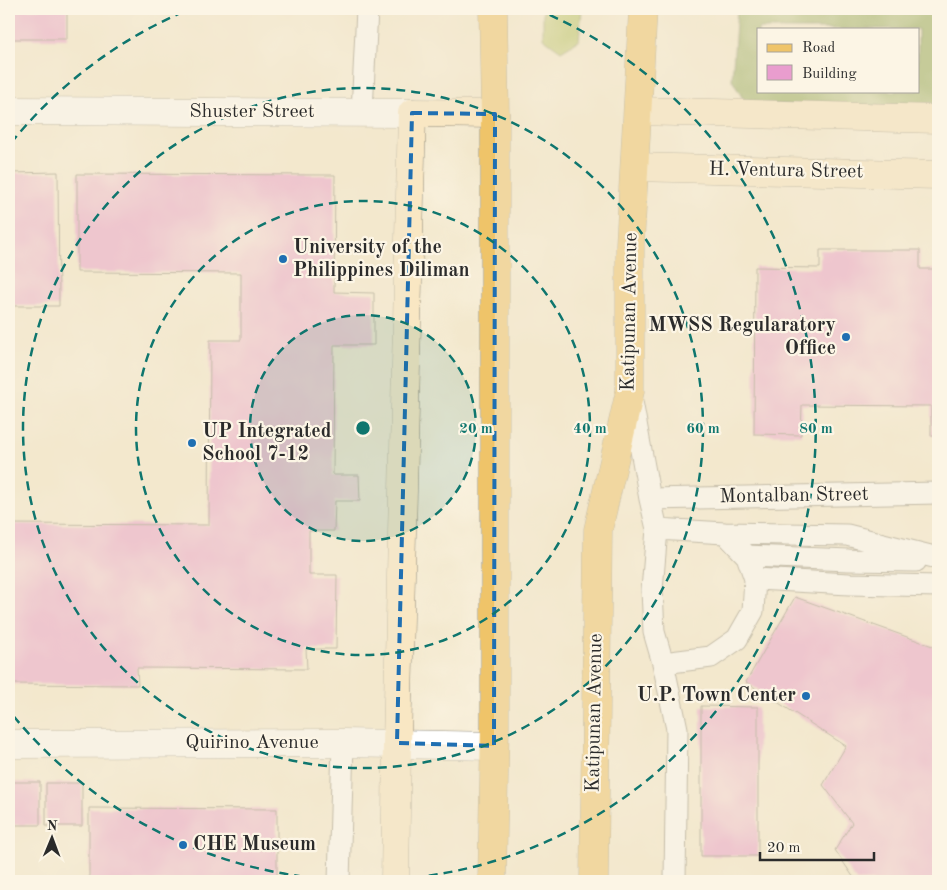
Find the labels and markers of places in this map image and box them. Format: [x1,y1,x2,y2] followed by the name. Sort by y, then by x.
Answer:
[293,238,470,281] place label: University of the Philippines Diliman
[277,253,289,265] marker: University of the Philippines Diliman
[648,316,836,359] place label: MWSS Regularatory Office
[840,331,852,343] marker: MWSS Regularatory Office
[354,419,372,437] centre of rings
[202,422,332,465] place label: UP Integrated School 7-12
[186,437,198,449] marker: UP Integrated School 7-12
[637,686,796,706] place label: U.P. Town Center
[800,690,812,702] marker: U.P. Town Center
[193,835,316,855] place label: CHE Museum
[177,839,189,851] marker: CHE Museum

